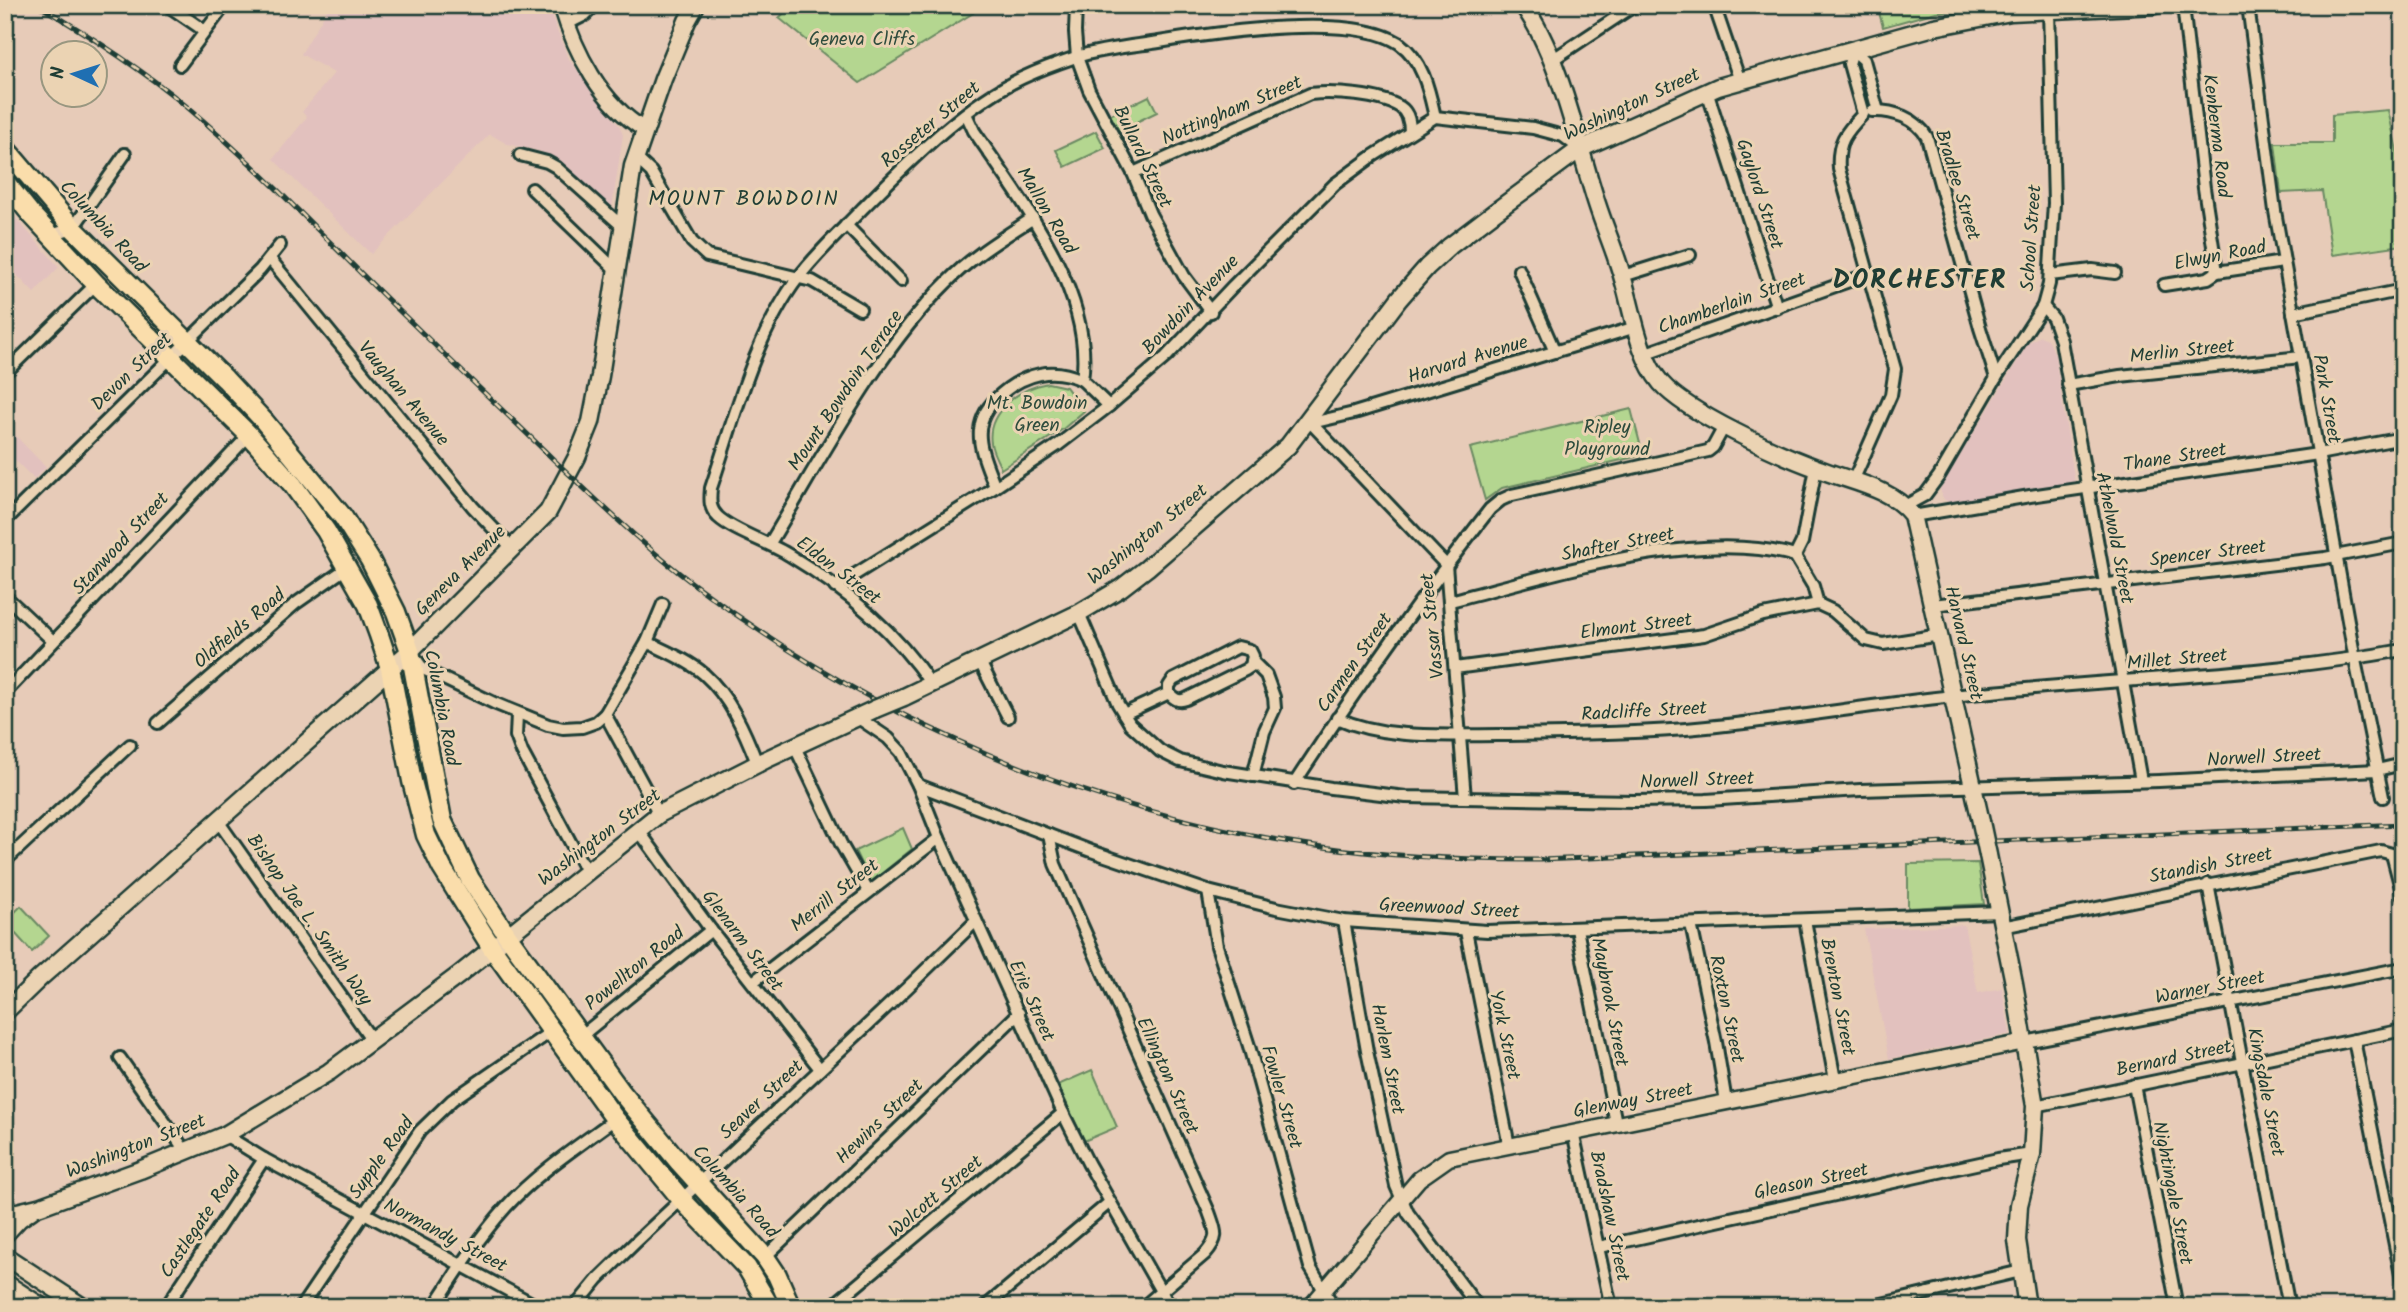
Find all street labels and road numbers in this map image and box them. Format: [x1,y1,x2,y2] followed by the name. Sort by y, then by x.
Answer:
[1559,60,1706,150] street label: Washington Street
[1157,68,1307,154] street label: Nottingham Street
[2194,72,2239,200] street label: Kenberma Road
[874,74,988,176] street label: Rosseter Street
[1104,101,1180,214] street label: Bullard Street
[1926,126,1988,245] street label: Bradlee Street
[1727,135,1791,254] street label: Gaylord Street
[1008,161,1084,261] street label: Mallon Road
[52,174,155,281] street label: Columbia Road
[2013,183,2051,292] street label: School Street
[2171,232,2269,280] street label: Elwyn Road
[1135,248,1247,362] street label: Bowdoin Avenue
[1654,264,1811,343] street label: Chamberlain Street
[781,304,912,478] street label: Mount Bowdoin Terrace
[84,325,180,419] street label: Devon Street
[1404,327,1532,392] street label: Harvard Avenue
[2128,332,2236,372] street label: Merlin Street
[350,335,457,454] street label: Vaughan Avenue
[2303,352,2349,447] street label: Park Street
[2121,435,2229,481] street label: Thane Street
[2087,470,2142,607] street label: Athelwold Street
[1081,476,1215,593] street label: Washington Street
[65,485,177,602] street label: Stanwood Street
[408,518,514,624] street label: Geneva Avenue
[1559,519,1678,571] street label: Shafter Street
[789,529,887,613] street label: Eldon Street
[2148,532,2269,576] street label: Spencer Street
[1412,571,1453,680] street label: Vassar Street
[187,581,293,677] street label: Oldfields Road
[1935,583,1991,704] street label: Harvard Street
[1578,605,1694,649] street label: Elmont Street
[1309,606,1401,719] street label: Carmen Street
[2126,641,2229,679] street label: Millet Street
[415,647,467,769] street label: Columbia Road
[1580,694,1708,730] street label: Radcliffe Street
[2206,740,2322,776] street label: Norwell Street
[1639,764,1755,798] street label: Norwell Street
[532,781,668,894] street label: Washington Street
[238,828,380,1013] street label: Bishop Joe L. Smith Way
[2147,839,2276,893] street label: Standish Street
[784,851,886,940] street label: Merrill Street
[694,884,791,999] street label: Glenarm Street
[1378,890,1521,928] street label: Greenwood Street
[578,919,692,1019] street label: Powellton Road
[1582,935,1636,1070] street label: Maybrook Street
[1811,936,1863,1059] street label: Brenton Street
[1700,952,1752,1066] street label: Roxton Street
[1000,955,1063,1047] street label: Erie Street
[2153,963,2268,1013] street label: Warner Street
[1480,988,1528,1083] street label: York Street
[1362,1001,1413,1117] street label: Harlem Street
[1128,1012,1207,1140] street label: Ellington Street
[2238,1025,2292,1159] street label: Kingsdale Street
[2113,1032,2235,1086] street label: Bernard Street
[1252,1042,1310,1153] street label: Fowler Street
[713,1052,812,1147] street label: Seaver Street
[829,1072,931,1172] street label: Hewins Street
[1571,1075,1696,1127] street label: Glenway Street
[62,1106,211,1187] street label: Washington Street
[342,1110,423,1206] street label: Supple Road
[2143,1119,2201,1268] street label: Nightingale Street
[684,1138,786,1246] street label: Columbia Road
[882,1148,990,1246] street label: Wolcott Street
[1581,1148,1638,1285] street label: Bradshaw Street
[1751,1155,1872,1209] street label: Gleason Street
[153,1161,250,1285] street label: Castlegate Road
[378,1191,513,1281] street label: Normandy Street

